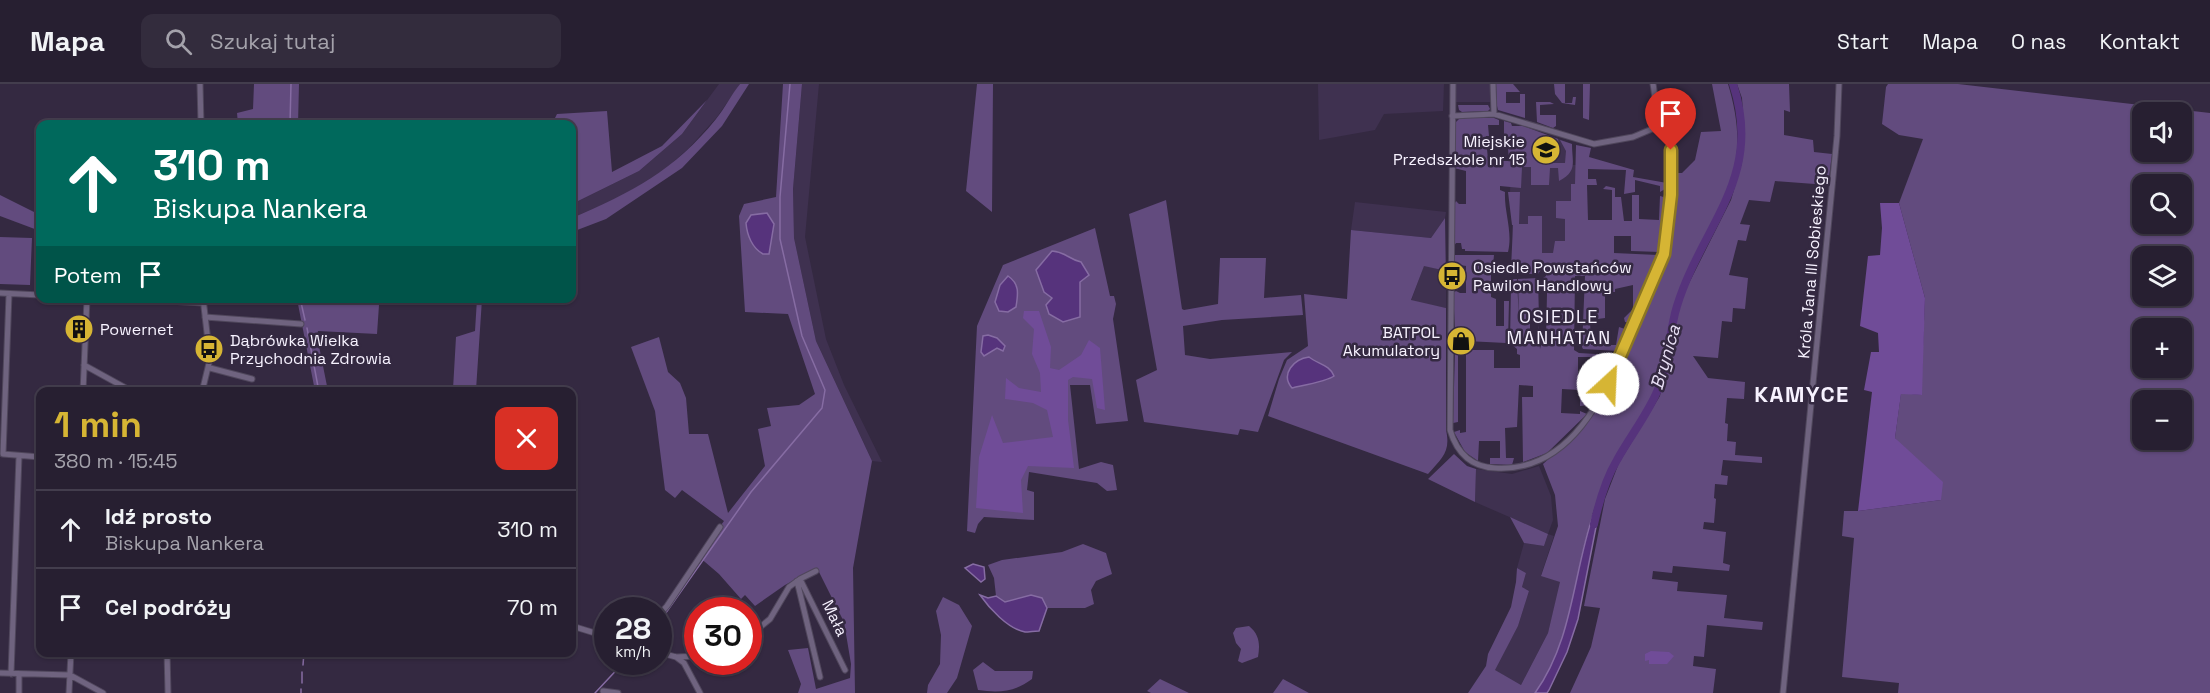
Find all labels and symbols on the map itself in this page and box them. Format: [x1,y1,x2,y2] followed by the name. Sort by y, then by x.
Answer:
[1645,88,1696,150] pin
[1393,131,1525,170] place label: Miejskie Przedszkole nr 15
[1530,134,1562,166] school or university icon: Miejskie Przedszkole nr 15
[1793,165,1831,359] street label: Króla Jana III Sobieskiego
[1473,257,1632,296] place label: Osiedle Powstańców Pawilon Handlowy
[1436,260,1468,292] bus stop icon: Osiedle Powstańców Pawilon Handlowy
[1506,305,1612,349] district label: OSIEDLE MANHATAN
[63,313,95,345] building icon: Powernet
[100,319,174,340] place label: Powernet
[1645,321,1685,392] water label: Brynica
[1343,322,1440,361] place label: BATPOL Akumulatory
[1445,325,1477,357] shop icon: BATPOL Akumulatory
[230,330,391,369] place label: Dąbrówka Wielka Przychodnia Zdrowia
[193,333,225,365] bus stop icon: Dąbrówka Wielka Przychodnia Zdrowia
[1576,352,1640,416] position arrow
[1754,380,1850,408] district label: KAMYCE
[817,596,853,640] street label: Mała
[684,597,762,675] speed limit sign: 30

